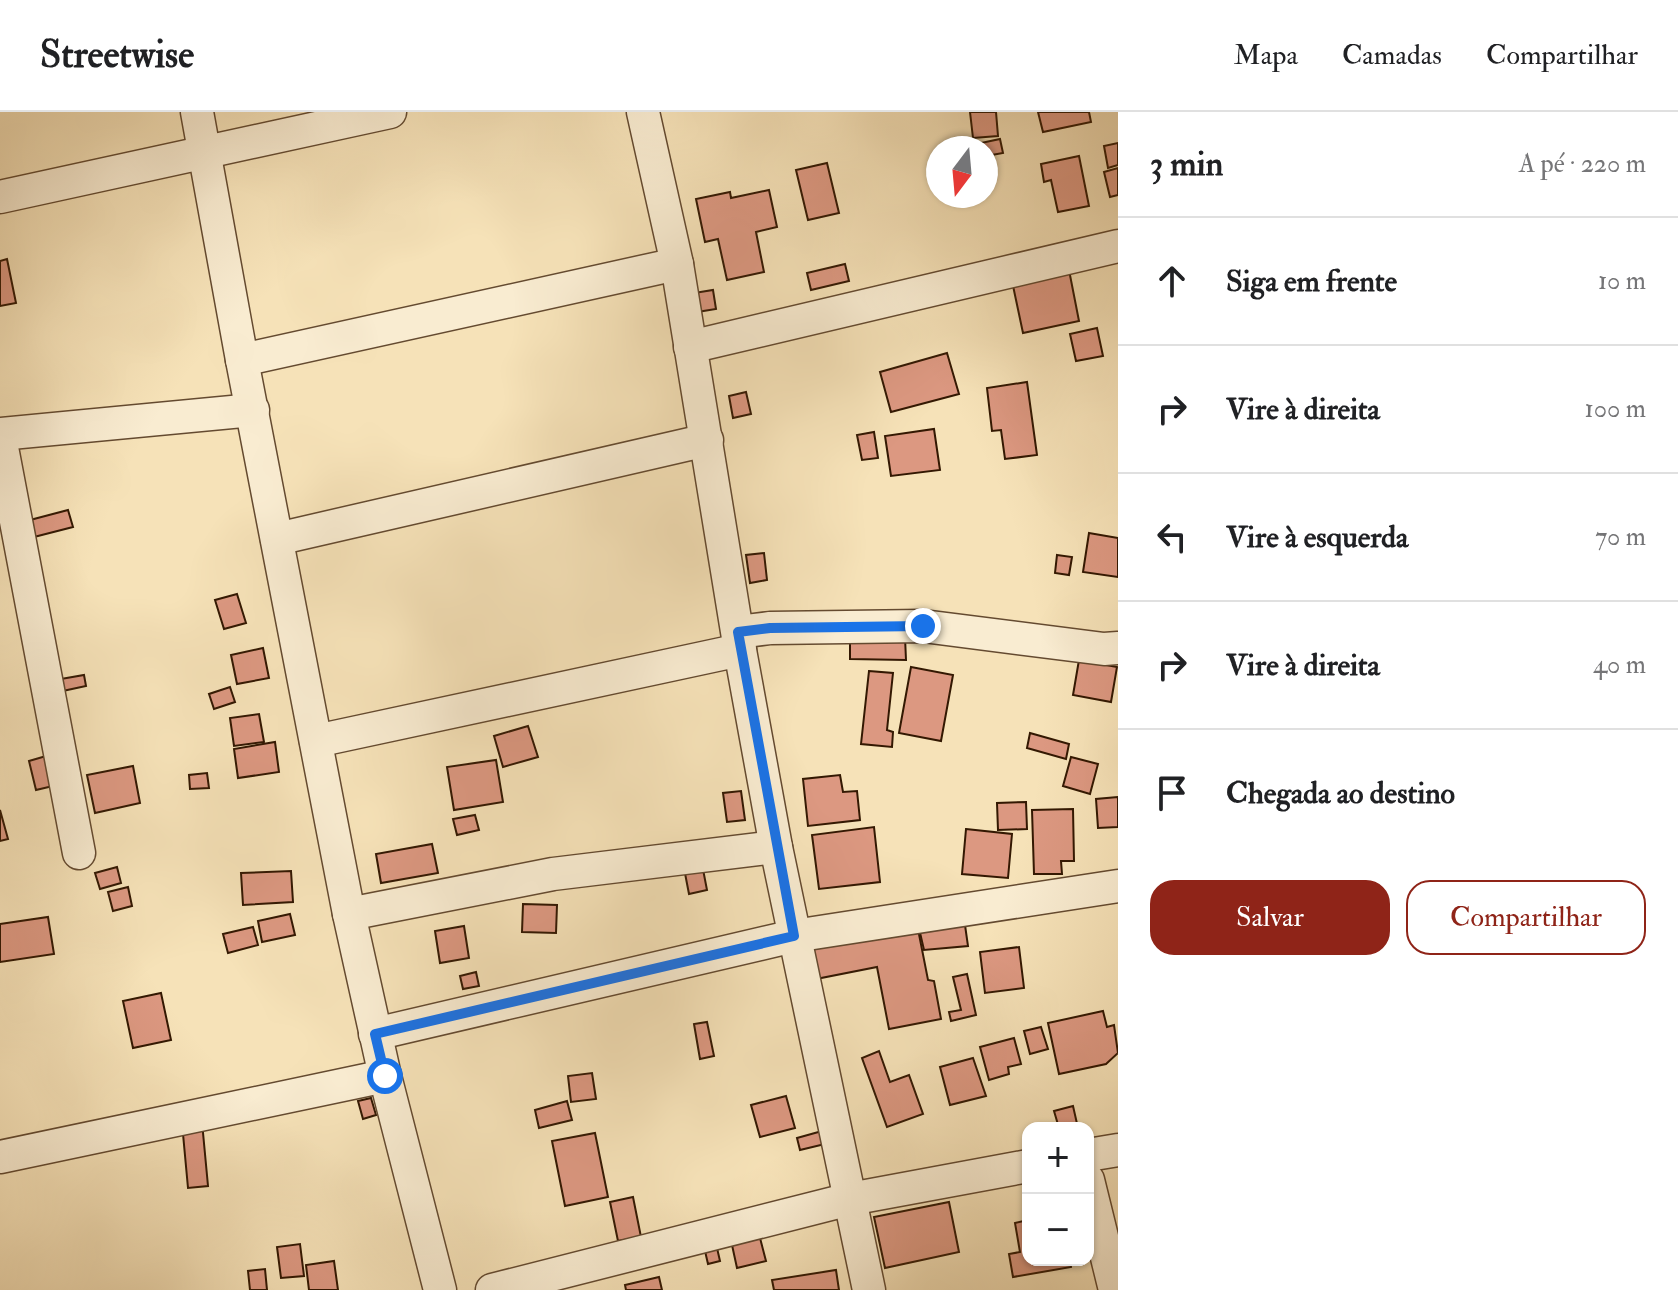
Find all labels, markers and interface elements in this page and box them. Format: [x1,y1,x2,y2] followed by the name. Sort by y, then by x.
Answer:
[40,31,194,79] text: Streetwise
[1234,38,1298,73] text: Mapa
[1342,38,1442,73] text: Camadas
[1486,38,1638,73] text: Compartilhar
[926,136,998,208] north arrow
[1150,143,1223,186] text: 3 min
[1519,148,1646,180] text: A pé · 220 m
[1150,259,1194,303] icon: ahead
[1226,263,1397,300] text: Siga em frente
[1598,265,1646,297] text: 10 m
[1150,387,1194,431] icon: right
[1226,391,1380,428] text: Vire à direita
[1585,393,1646,425] text: 100 m
[1150,515,1194,559] icon: left
[1226,519,1408,556] text: Vire à esquerda
[1595,521,1646,553] text: 70 m
[905,608,941,644] route end
[1150,643,1194,687] icon: right
[1226,647,1380,684] text: Vire à direita
[1593,649,1646,681] text: 40 m
[1150,771,1194,815] icon: arrive
[1226,775,1455,812] text: Chegada ao destino
[1150,880,1390,955] button: Salvar
[1406,880,1646,955] button: Compartilhar
[367,1058,403,1094] route start
[1022,1122,1094,1266] map controls
[1022,1122,1094,1194] button: +
[1022,1194,1094,1266] button: −

